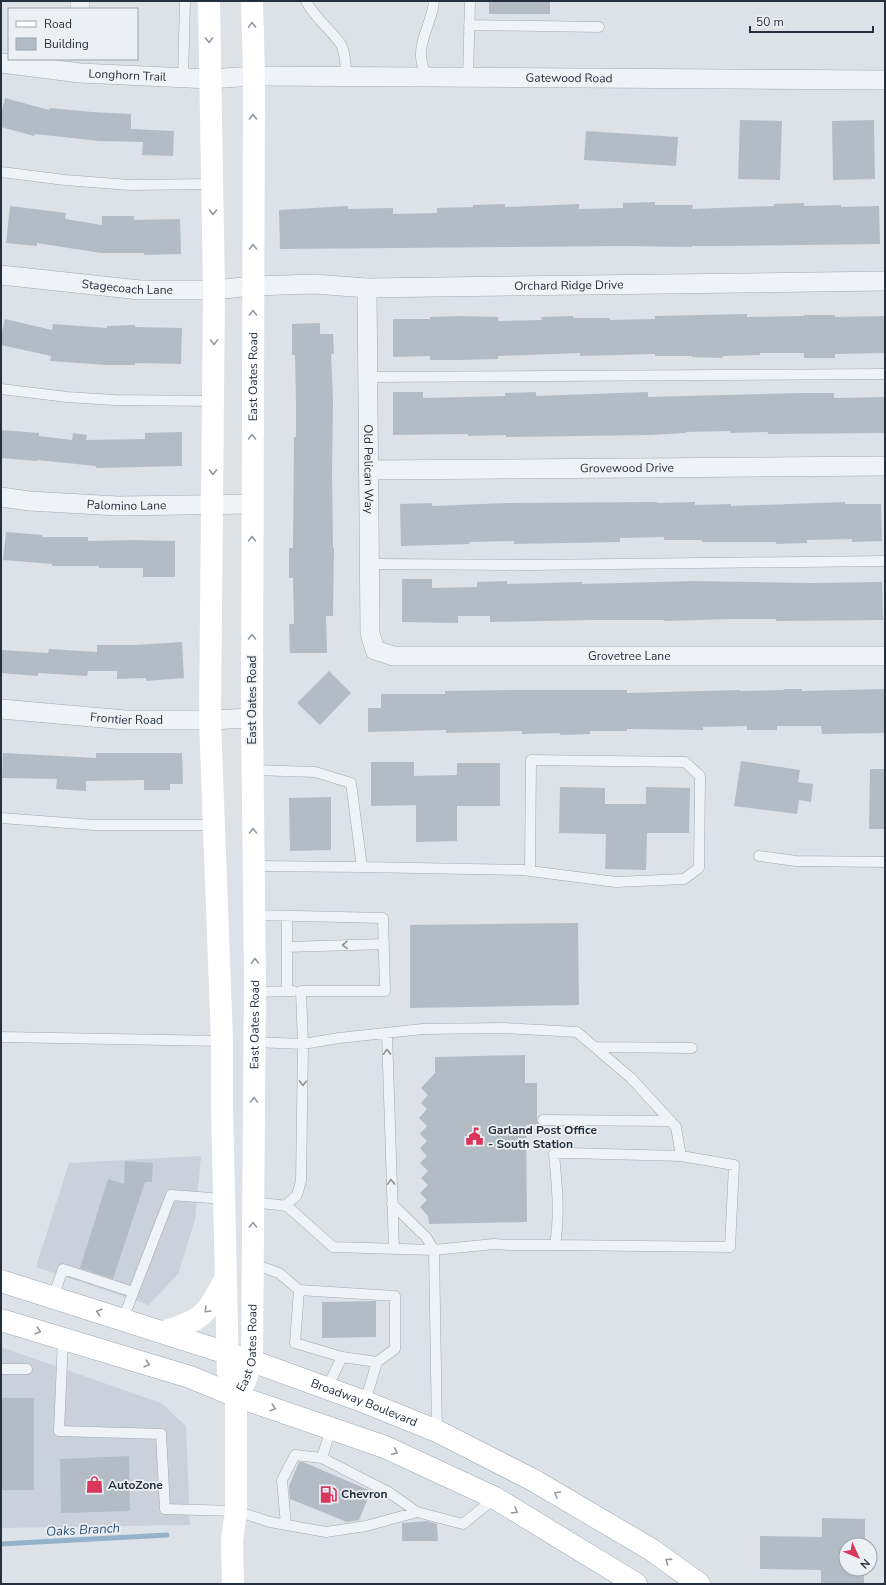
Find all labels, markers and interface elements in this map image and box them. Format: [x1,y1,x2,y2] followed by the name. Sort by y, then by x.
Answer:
[8,8,138,60] legend
[750,8,873,34] scale bar
[756,14,784,30] text: 50 m
[44,16,72,32] text: Road
[248,22,256,28] one-way arrow
[44,36,89,52] text: Building
[205,37,214,43] one-way arrow
[88,65,167,85] street label: Longhorn Trail
[526,70,613,86] street label: Gatewood Road
[249,114,257,120] one-way arrow
[209,209,217,215] one-way arrow
[249,244,257,250] one-way arrow
[81,276,173,298] street label: Stagecoach Lane
[514,277,624,294] street label: Orchard Ridge Drive
[249,310,257,316] one-way arrow
[245,332,261,421] street label: East Oates Road
[210,339,218,345] one-way arrow
[360,424,377,515] street label: Old Pelican Way
[248,434,257,440] one-way arrow
[580,460,674,476] street label: Grovewood Drive
[209,469,217,475] one-way arrow
[86,496,167,514] street label: Palomino Lane
[248,536,256,542] one-way arrow
[248,634,256,640] one-way arrow
[588,648,671,664] street label: Grovetree Lane
[244,655,260,745] street label: East Oates Road
[89,709,163,728] street label: Frontier Road
[249,828,257,834] one-way arrow
[342,941,348,949] one-way arrow
[251,958,259,964] one-way arrow
[246,980,263,1069] street label: East Oates Road
[383,1049,391,1055] one-way arrow
[299,1080,307,1086] one-way arrow
[250,1097,258,1103] one-way arrow
[488,1122,597,1152] place label: Garland Post Office - South Station
[465,1127,485,1147] public building icon: Garland Post Office - South Station
[387,1179,396,1185] one-way arrow
[249,1222,257,1228] one-way arrow
[232,1304,261,1395] street label: East Oates Road
[204,1305,212,1313] one-way arrow
[96,1308,103,1317] one-way arrow
[35,1326,42,1335] one-way arrow
[143,1359,150,1368] one-way arrow
[309,1375,420,1430] street label: Broadway Boulevard
[270,1403,277,1412] one-way arrow
[391,1447,399,1455] one-way arrow
[85,1475,105,1495] shop icon: AutoZone
[108,1477,163,1493] place label: AutoZone
[318,1484,338,1504] fuel station icon: Chevron
[341,1486,387,1502] place label: Chevron
[554,1491,561,1498] one-way arrow
[511,1506,518,1513] one-way arrow
[46,1519,120,1541] water label: Oaks Branch
[838,1537,878,1577] north arrow
[857,1555,873,1572] text: N
[665,1559,672,1566] one-way arrow

